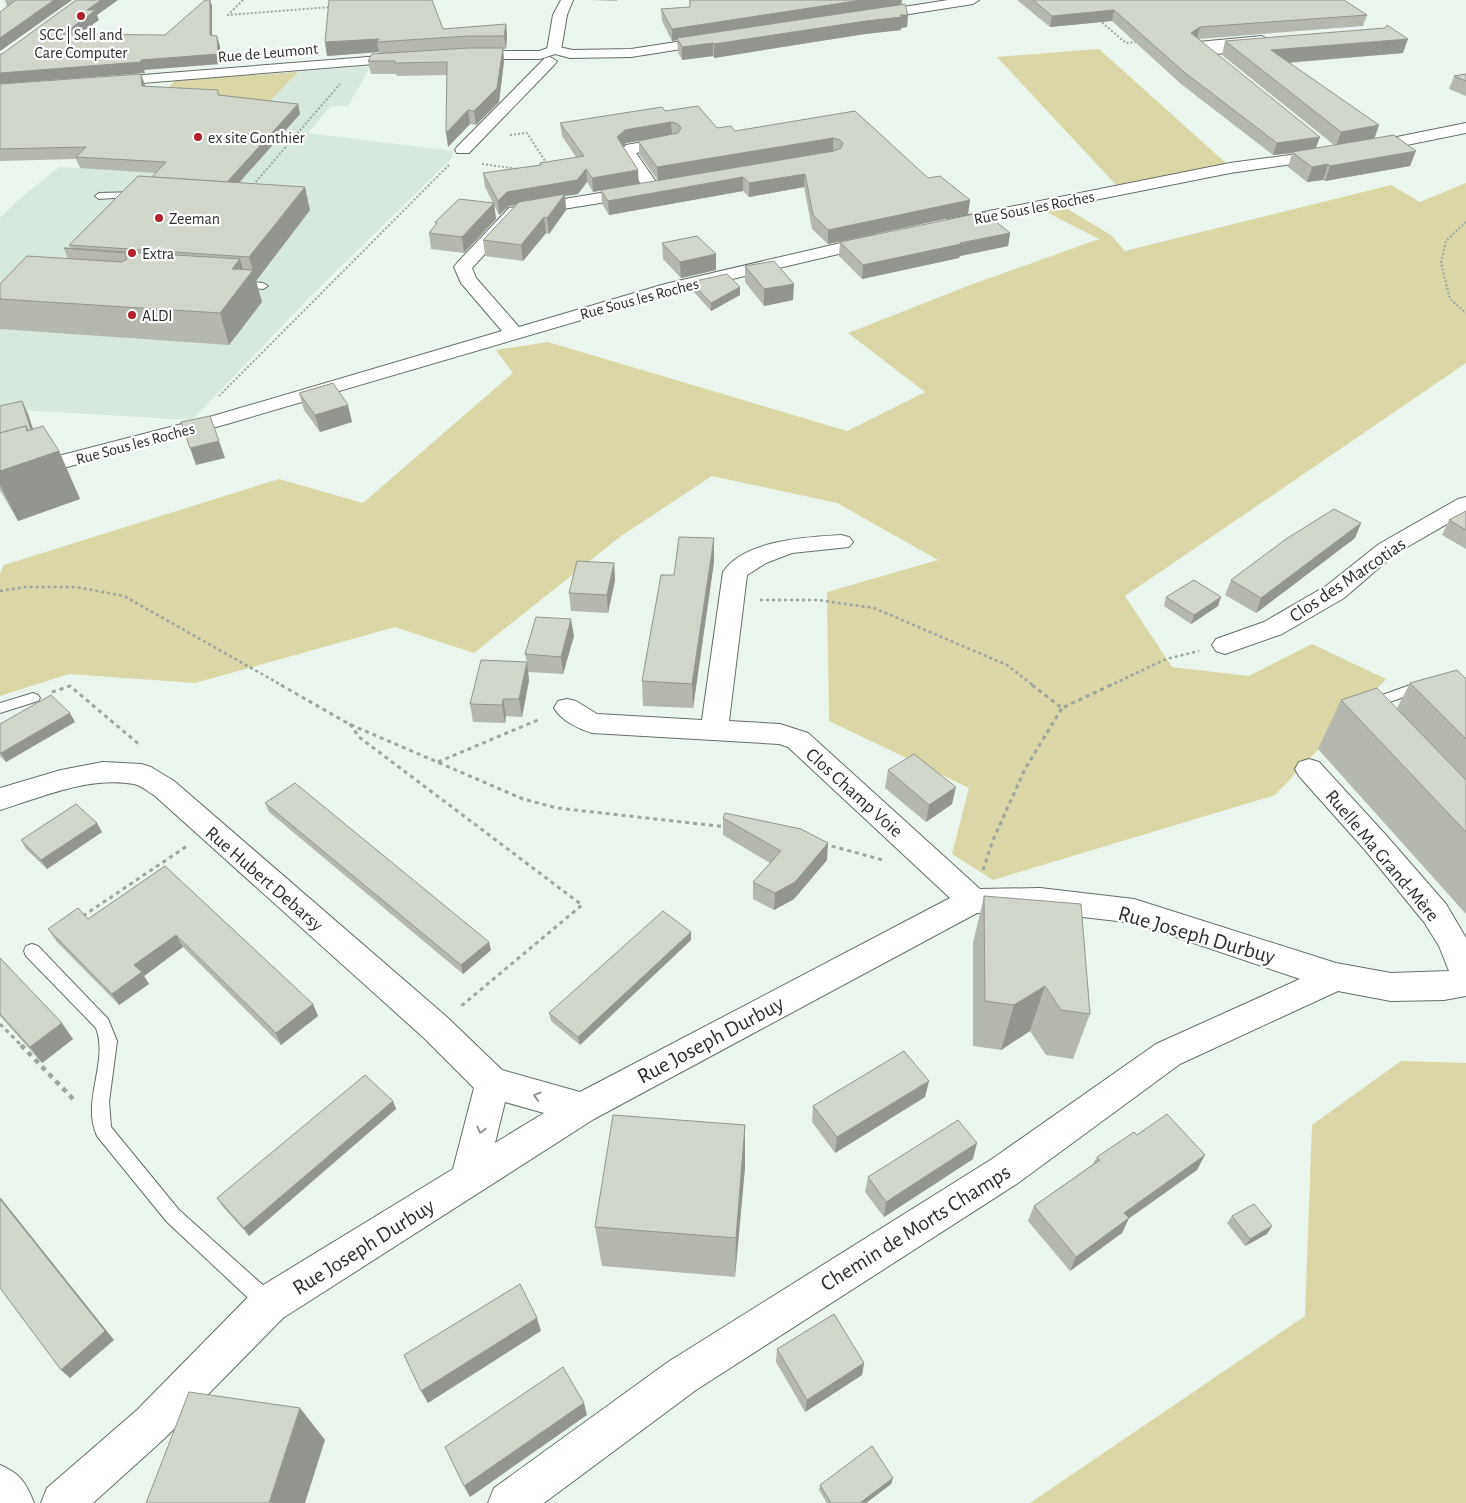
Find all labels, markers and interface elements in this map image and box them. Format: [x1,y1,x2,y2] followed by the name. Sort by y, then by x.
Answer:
[75,10,87,22] marker: SCC | Sell and Care Computer
[35,26,128,61] place label: SCC | Sell and Care Computer
[217,41,319,65] street label: Rue de Leumont
[208,130,306,146] place label: ex site Gonthier
[192,131,204,143] marker: ex site Gonthier
[973,188,1096,228] street label: Rue Sous les Roches
[169,211,220,227] place label: Zeeman
[153,212,165,224] marker: Zeeman
[142,246,174,262] place label: Extra
[126,247,138,259] marker: Extra
[578,275,700,323] street label: Rue Sous les Roches
[142,308,173,324] place label: ALDI
[126,309,138,321] marker: ALDI
[74,420,196,468] street label: Rue Sous les Roches
[1286,534,1409,626] street label: Clos des Marcotias
[802,745,906,841] street label: Clos Champ Voie
[1321,787,1442,925] street label: Ruelle Ma Grand-Mère
[202,823,326,935] street label: Rue Hubert Debarsy
[1116,902,1278,968] street label: Rue Joseph Durbuy
[634,992,788,1088] street label: Rue Joseph Durbuy
[533,1091,542,1101] one-way arrow
[476,1126,487,1135] one-way arrow
[817,1160,1014,1295] street label: Chemin de Morts Champs
[289,1194,439,1299] street label: Rue Joseph Durbuy

